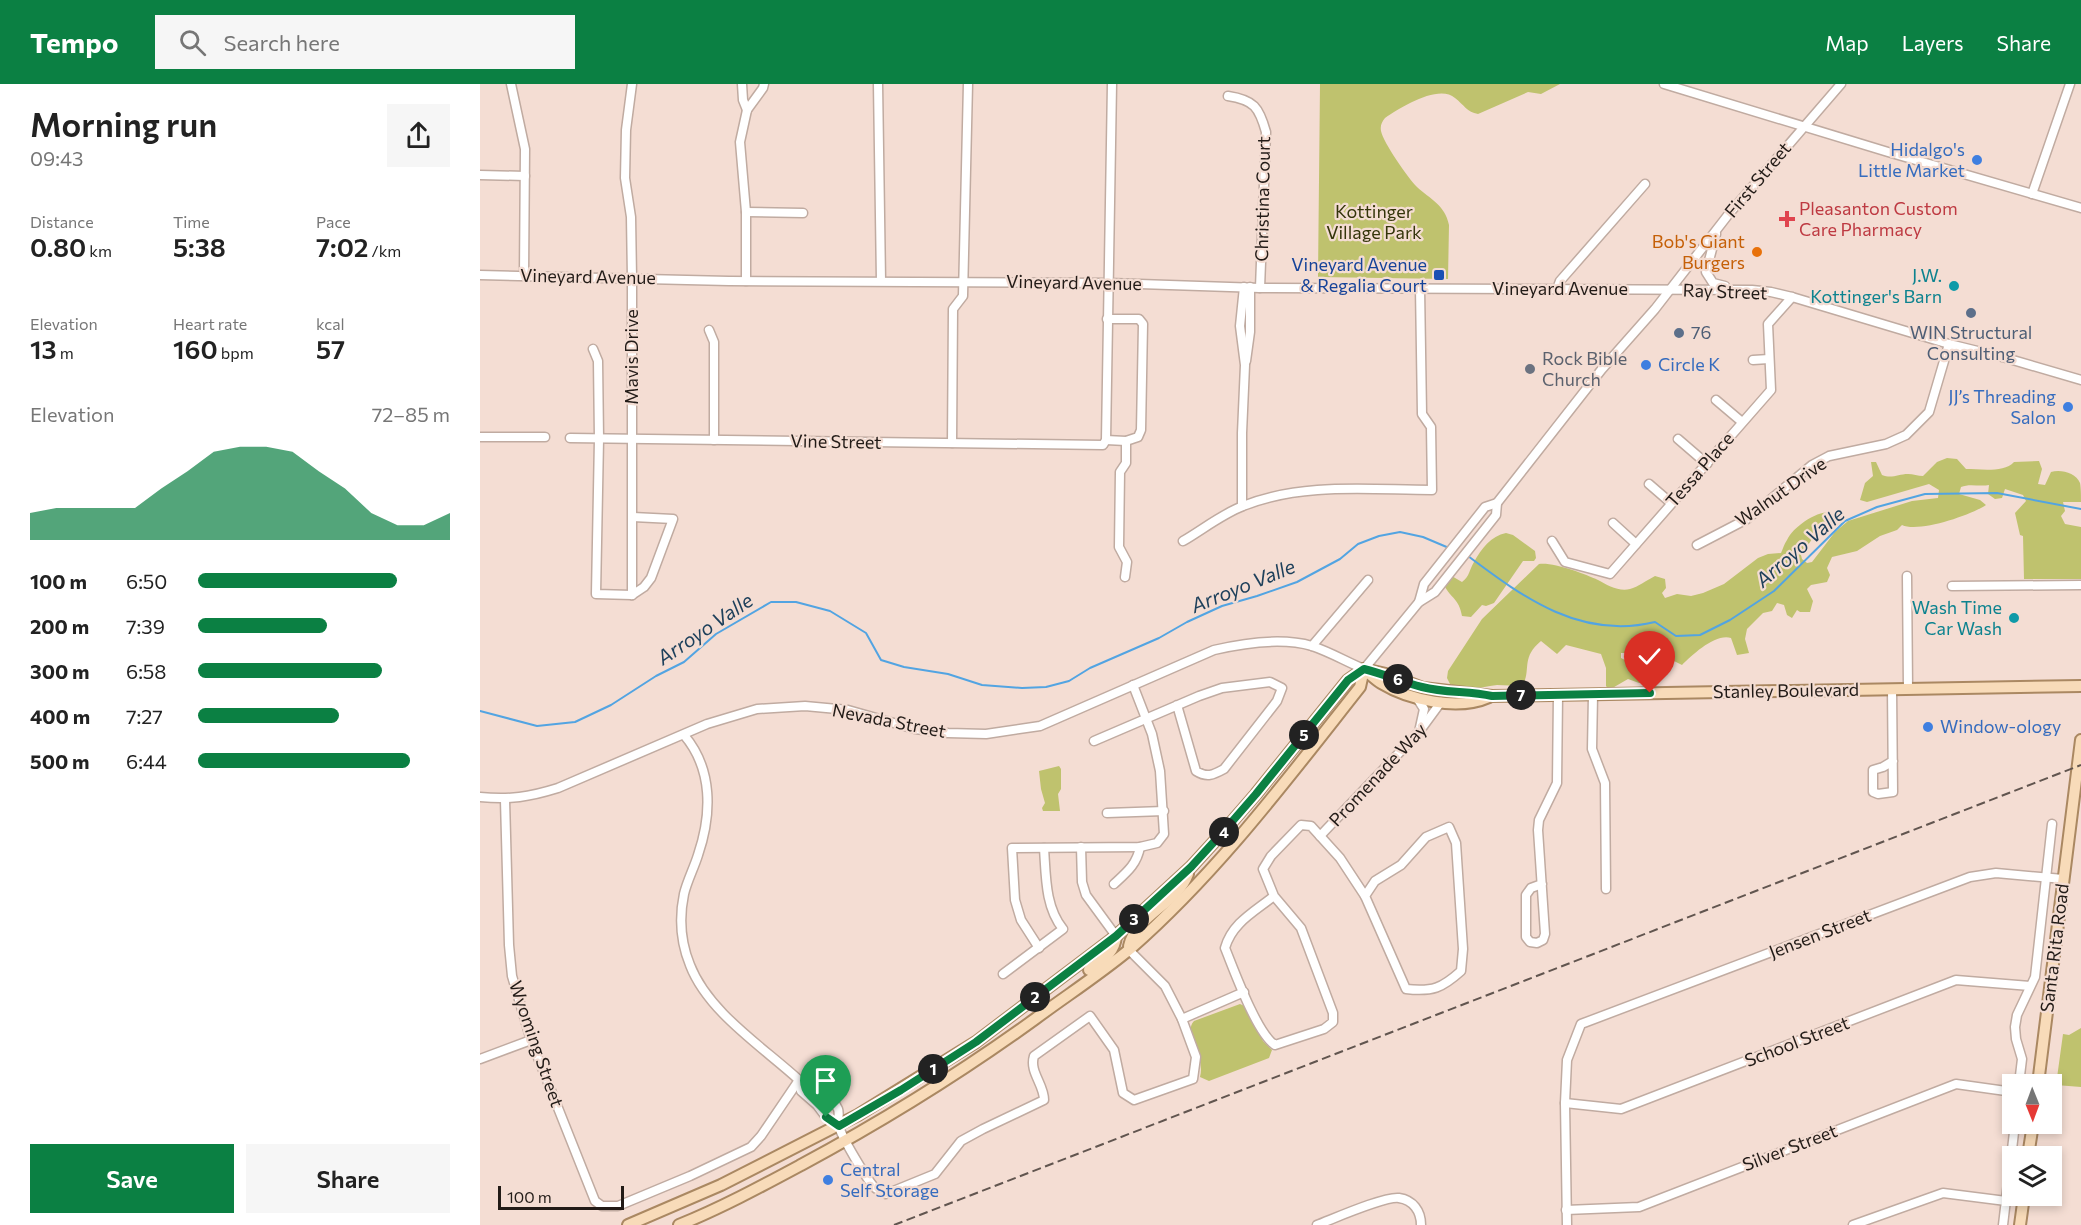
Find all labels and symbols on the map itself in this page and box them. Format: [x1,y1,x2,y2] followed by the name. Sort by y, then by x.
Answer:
[1250,136,1274,262] street label: Christina Court
[1719,137,1795,222] street label: First Street
[1858,138,1965,181] place label: Hidalgo's Little Market
[1970,153,1984,167] marker: Hidalgo's Little Market
[1799,197,1958,240] place label: Pleasanton Custom Care Pharmacy
[1326,200,1422,243] park label: Kottinger Village Park
[1780,212,1794,226] marker: Pleasanton Custom Care Pharmacy
[1652,230,1745,273] place label: Bob's Giant Burgers
[1750,245,1764,259] marker: Bob's Giant Burgers
[1291,253,1427,296] place label: Vineyard Avenue & Regalia Court
[520,264,656,288] street label: Vineyard Avenue
[1810,264,1942,307] place label: J.W. Kottinger's Barn
[1432,268,1446,282] marker: Vineyard Avenue & Regalia Court
[1006,270,1142,294] street label: Vineyard Avenue
[1492,277,1628,299] street label: Vineyard Avenue
[1682,279,1768,303] street label: Ray Street
[1947,279,1961,293] marker: J.W. Kottinger's Barn
[1964,306,1978,320] marker: WIN Structural Consulting
[620,309,642,405] street label: Mavis Drive
[1691,321,1711,343] place label: 76
[1910,321,2032,364] place label: WIN Structural Consulting
[1672,326,1686,340] marker: 76
[1542,347,1627,390] place label: Rock Bible Church
[1658,353,1720,375] place label: Circle K
[1639,358,1653,372] marker: Circle K
[1523,362,1537,376] marker: Rock Bible Church
[1948,385,2056,428] place label: JJ’s Threading Salon
[2061,400,2075,414] marker: JJ’s Threading Salon
[1661,427,1738,511] street label: Tessa Place
[790,429,882,453] street label: Vine Street
[1731,452,1830,531] street label: Walnut Drive
[1749,501,1849,592] water label: Arroyo Valle
[1186,553,1299,617] water label: Arroyo Valle
[651,587,757,670] water label: Arroyo Valle
[1912,596,2002,639] place label: Wash Time Car Wash
[2007,611,2021,625] marker: Wash Time Car Wash
[1624,631,1675,693] pin
[1383,664,1413,694] pin: 6
[1713,678,1859,702] street label: Stanley Boulevard
[1506,680,1536,710] pin: 7
[830,698,948,742] street label: Nevada Street
[1940,715,2061,737] place label: Window-ology
[1324,718,1431,831] street label: Promenade Way
[1289,720,1319,750] pin: 5
[1921,720,1935,734] marker: Window-ology
[1209,817,1239,847] pin: 4
[2035,882,2073,1013] street label: Santa Rita Road
[1119,904,1149,934] pin: 3
[1766,904,1874,963] street label: Jensen Street
[505,978,569,1110] street label: Wyoming Street
[1020,982,1050,1012] pin: 2
[1741,1011,1852,1071] street label: School Street
[918,1054,948,1084] pin: 1
[800,1055,851,1117] pin
[2002,1074,2062,1134] north arrow
[1739,1119,1840,1175] street label: Silver Street
[840,1158,939,1201] place label: Central Self Storage
[821,1173,835,1187] marker: Central Self Storage
[498,1183,624,1210] scale bar

